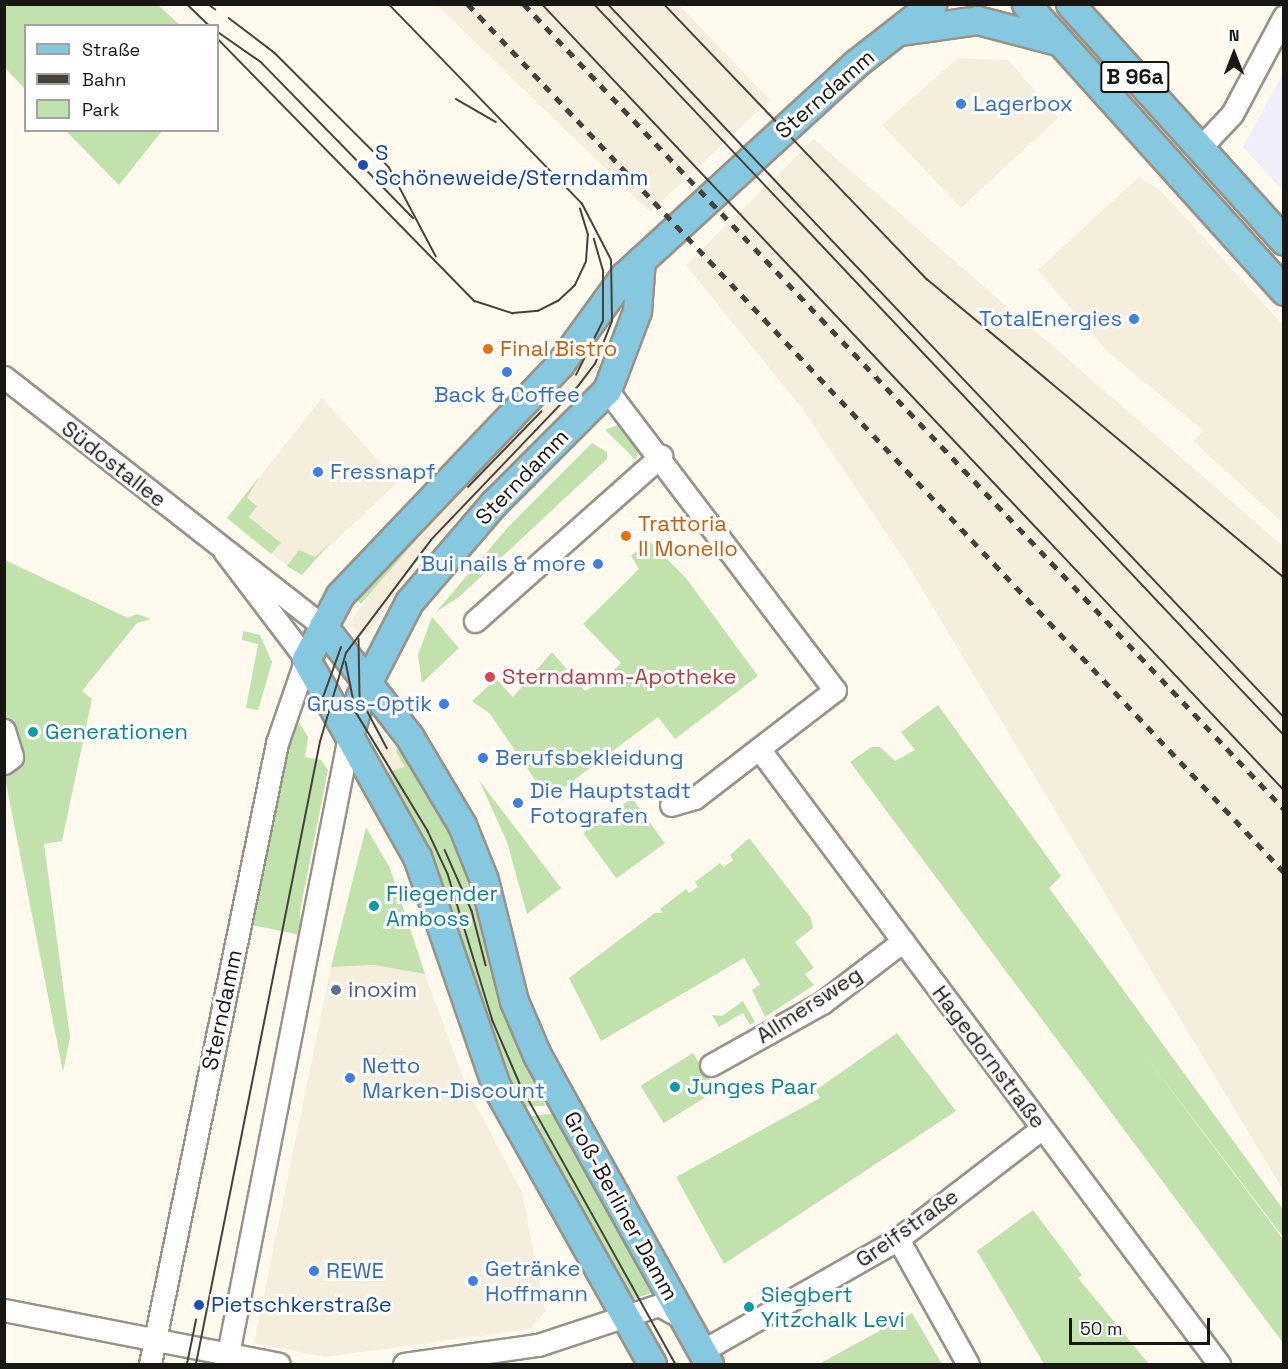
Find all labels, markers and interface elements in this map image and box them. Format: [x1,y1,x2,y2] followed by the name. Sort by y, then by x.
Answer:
[24,24,219,132] legend
[1204,24,1264,84] north arrow
[1229,25,1239,46] text: N
[82,38,140,61] text: Straße
[770,44,880,144] street label: Sterndamm
[1099,59,1171,95] road number: B 96a
[82,68,126,91] text: Bahn
[973,91,1073,117] place label: Lagerbox
[954,97,968,111] marker: Lagerbox
[82,98,119,121] text: Park
[375,139,648,190] place label: S Schöneweide/Sterndamm
[356,158,370,172] marker: S Schöneweide/Sterndamm
[979,306,1122,332] place label: TotalEnergies
[1127,312,1141,326] marker: TotalEnergies
[500,336,617,362] place label: Final Bistro
[481,342,495,356] marker: Final Bistro
[500,365,514,379] marker: Back & Coffee
[434,382,580,408] place label: Back & Coffee
[56,415,172,513] street label: Südostallee
[470,424,574,530] street label: Sterndamm
[330,459,436,485] place label: Fressnapf
[311,465,325,479] marker: Fressnapf
[638,510,738,562] place label: Trattoria Il Monello
[619,529,633,543] marker: Trattoria Il Monello
[420,551,586,577] place label: Bui nails & more
[591,557,605,571] marker: Bui nails & more
[502,664,736,690] place label: Sterndamm-Apotheke
[483,670,497,684] marker: Sterndamm-Apotheke
[307,691,432,717] place label: Gruss-Optik
[437,697,451,711] marker: Gruss-Optik
[45,719,188,745] place label: Generationen
[26,725,40,739] marker: Generationen
[495,745,684,771] place label: Berufsbekleidung
[476,751,490,765] marker: Berufsbekleidung
[530,777,691,828] place label: Die Hauptstadt Fotografen
[511,796,525,810] marker: Die Hauptstadt Fotografen
[386,880,498,932] place label: Fliegender Amboss
[367,899,381,913] marker: Fliegender Amboss
[196,947,248,1073] street label: Sterndamm
[751,961,867,1049] street label: Allmersweg
[348,977,417,1003] place label: inoxim
[927,980,1051,1134] street label: Hagedornstraße
[329,983,343,997] marker: inoxim
[362,1052,545,1104] place label: Netto Marken-Discount
[343,1071,357,1085] marker: Netto Marken-Discount
[687,1074,817,1100] place label: Junges Paar
[668,1080,682,1094] marker: Junges Paar
[558,1107,684,1305] street label: Groß-Berliner Damm
[851,1183,963,1273] street label: Greifstraße
[485,1255,588,1306] place label: Getränke Hoffmann
[326,1258,384,1284] place label: REWE
[307,1264,321,1278] marker: REWE
[466,1274,480,1288] marker: Getränke Hoffmann
[761,1281,905,1332] place label: Siegbert Yitzchalk Levi
[211,1292,392,1318] place label: Pietschkerstraße
[192,1298,206,1312] marker: Pietschkerstraße
[742,1300,756,1314] marker: Siegbert Yitzchalk Levi
[1072,1306,1213,1344] scale bar
[1080,1317,1122,1340] text: 50 m

